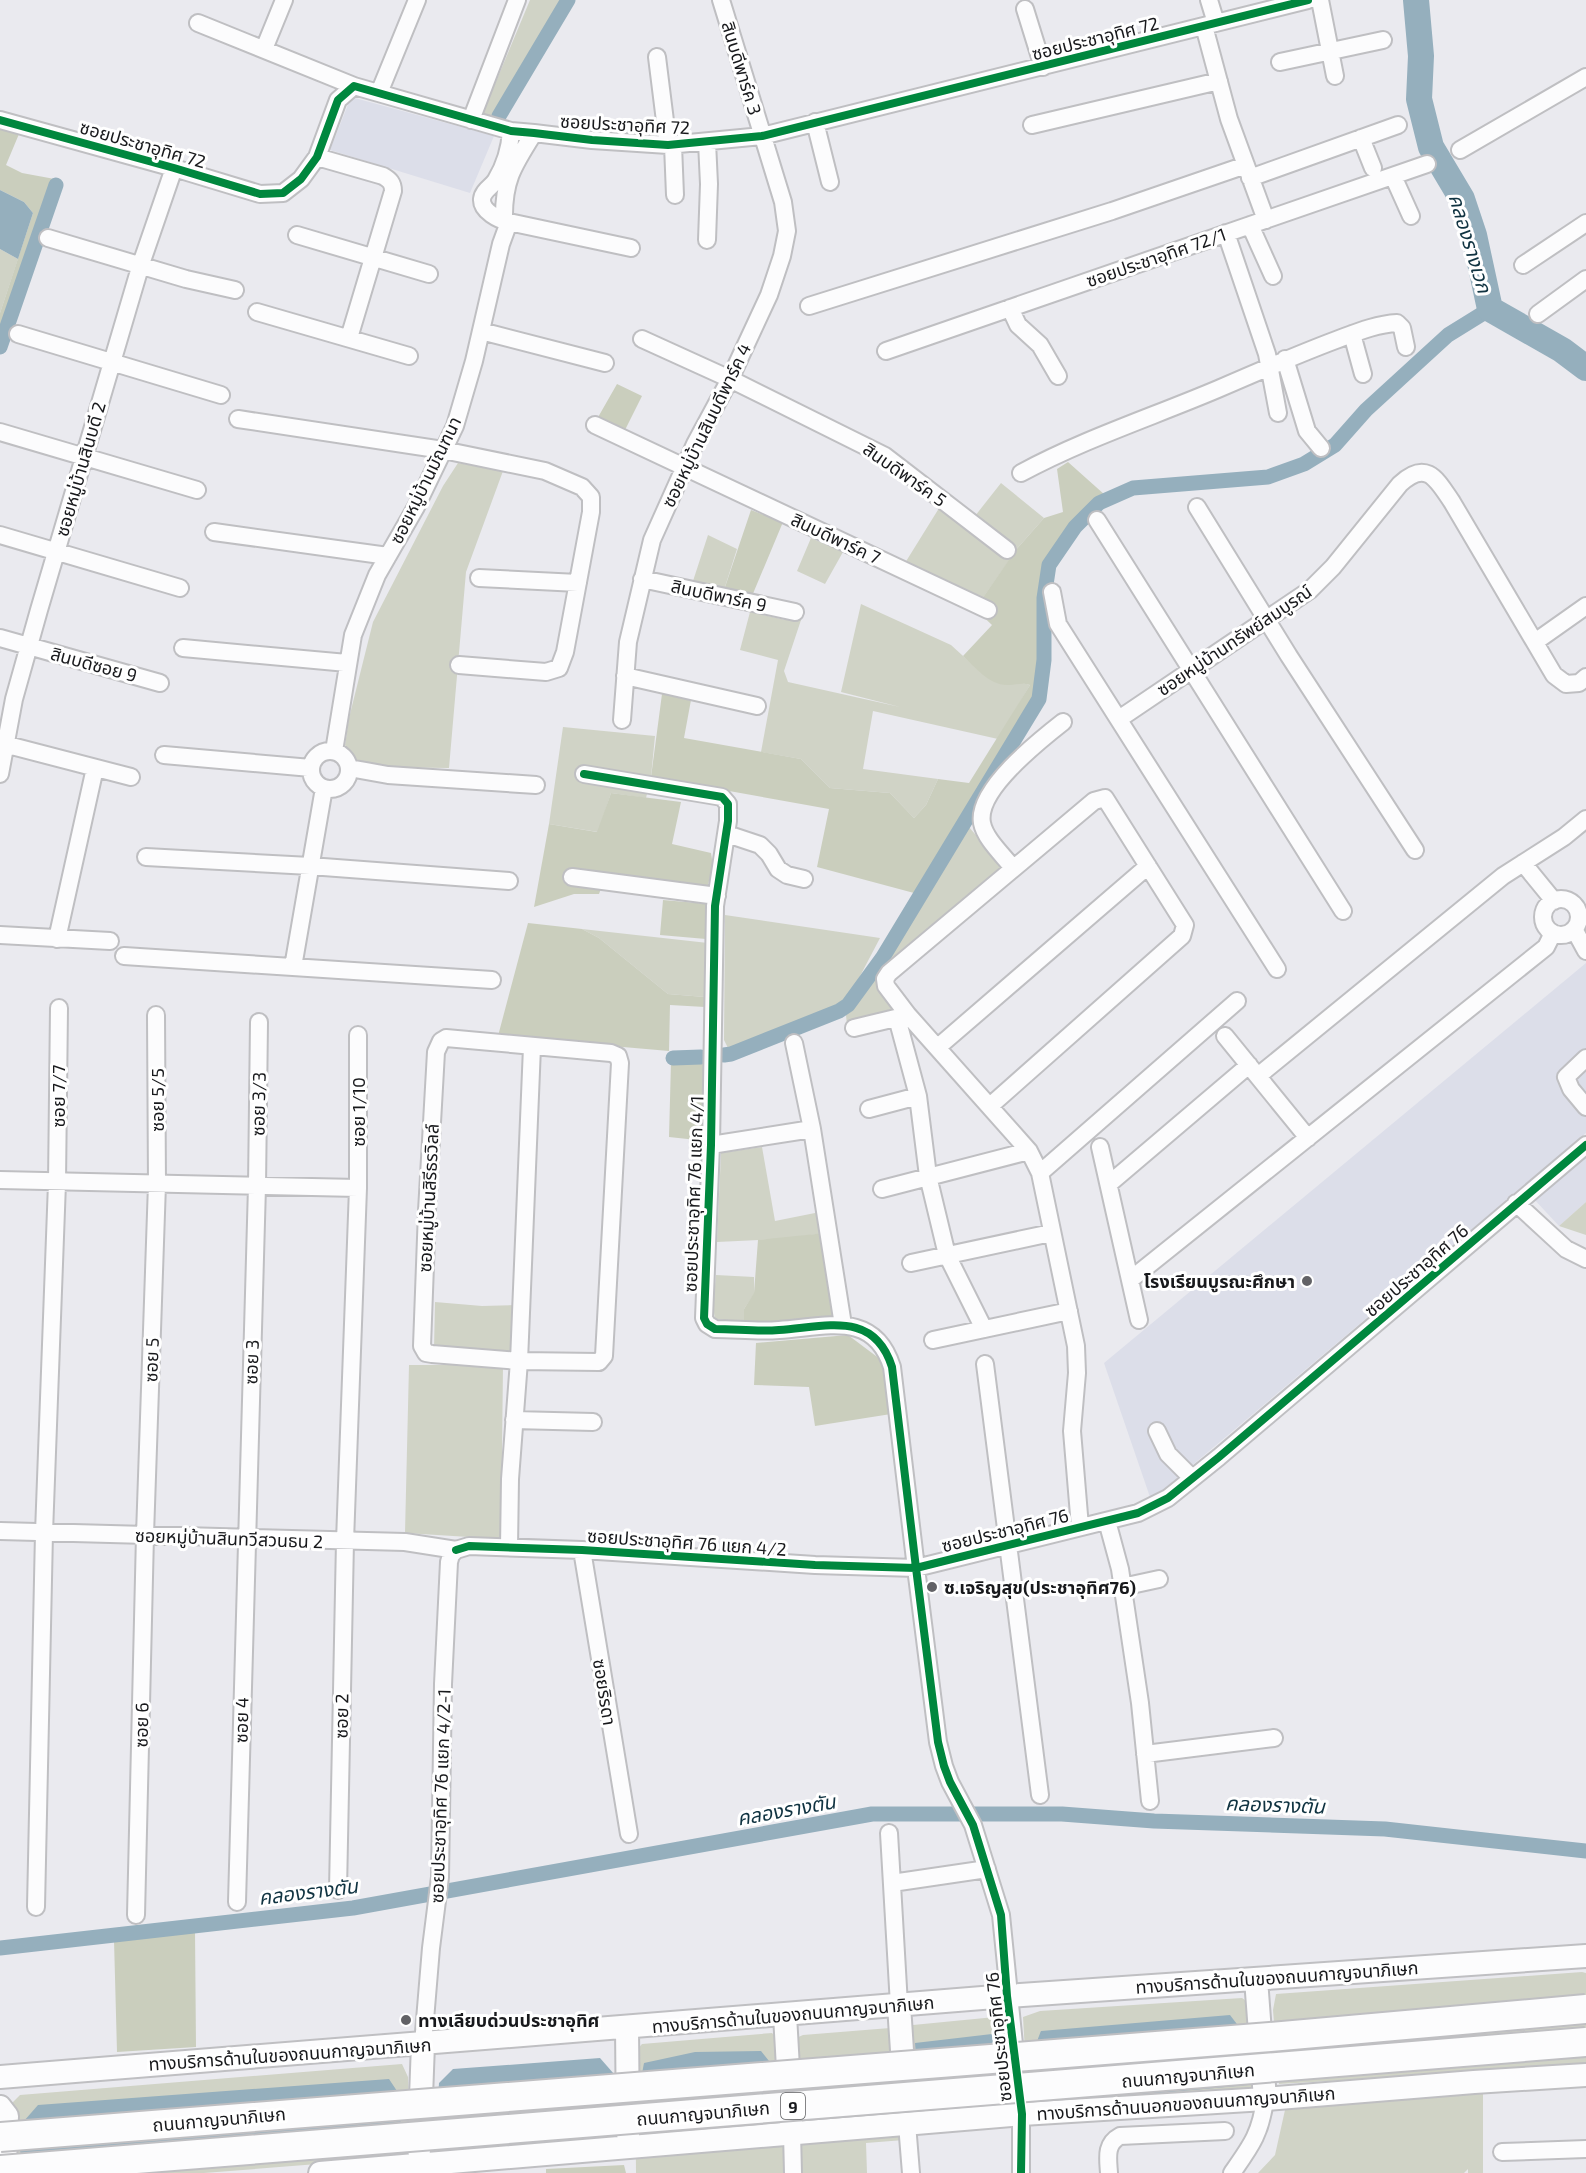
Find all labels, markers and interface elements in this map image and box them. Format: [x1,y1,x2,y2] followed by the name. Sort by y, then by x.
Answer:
[1029,12,1161,65] street label: ซอยประชาอุทิศ 72
[717,18,767,118] street label: สินบดีพาร์ค 3
[559,110,690,139] street label: ซอยประชาอุทิศ 72
[77,116,208,173] street label: ซอยประชาอุทิศ 72
[1445,191,1498,296] water label: คลองรางเวก
[1083,223,1229,292] street label: ซอยประชาอุทิศ 72/1
[657,339,757,512] street label: ซอยหมู่บ้านสินบดีพาร์ค 4
[50,399,112,540] street label: ซอยหมู่บ้านสินบดี 2
[385,413,467,548] street label: ซอยหมู่บ้านมัณฑนา
[859,437,951,511] street label: สินบดีพาร์ค 5
[788,508,884,568] street label: สินบดีพาร์ค 7
[669,574,769,616] street label: สินบดีพาร์ค 9
[1152,580,1317,702] street label: ซอยหมู่บ้านทรัพย์สมบูรณ์
[48,642,140,686] street label: สินบดีซอย 9
[47,1065,69,1127] street label: ซอย 7/7
[146,1068,168,1132] street label: ซอย 5/5
[246,1072,270,1136] street label: ซอย 3/3
[347,1077,369,1147] street label: ซอย 1/10
[679,1095,708,1293] street label: ซอยประชาอุทิศ 76 แยก 4/1
[413,1123,445,1273] street label: ซอยหมู่บ้านสิรีธรวิลล์
[1360,1219,1473,1322] street label: ซอยประชาอุทิศ 76
[1144,1270,1295,1293] place label: โรงเรียนบูรณะศึกษา
[1300,1274,1314,1288] marker: โรงเรียนบูรณะศึกษา
[139,1337,163,1383] street label: ซอย 5
[239,1339,263,1385] street label: ซอย 3
[939,1504,1071,1557] street label: ซอยประชาอุทิศ 76
[135,1524,323,1554] street label: ซอยหมู่บ้านสินทวีสวนธน 2
[586,1524,787,1561] street label: ซอยประชาอุทิศ 76 แยก 4/2
[944,1576,1136,1599] place label: ซ.เจริญสุข(ประชาอุทิศ76)
[925,1580,939,1594] marker: ซ.เจริญสุข(ประชาอุทิศ76)
[589,1657,621,1727] street label: ซอยริรดา
[425,1688,456,1904] street label: ซอยประชาอุทิศ 76 แยก 4/2-1
[330,1693,352,1739] street label: ซอย 2
[230,1697,252,1743] street label: ซอย 4
[130,1702,152,1748] street label: ซอย 6
[735,1788,839,1829] water label: คลองรางตัน
[1225,1790,1327,1818] water label: คลองรางตัน
[257,1873,361,1909] water label: คลองรางตัน
[1135,1956,1419,1998] street label: ทางบริการด้านในของถนนกาญจนาภิเษก
[980,1971,1017,2103] street label: ซอยประชาอุทิศ 76
[651,1991,935,2037] street label: ทางบริการด้านในของถนนกาญจนาภิเษก
[418,2009,600,2032] place label: ทางเลียบด่วนประชาอุทิศ
[399,2013,413,2027] marker: ทางเลียบด่วนประชาอุทิศ
[148,2033,432,2075] street label: ทางบริการด้านในของถนนกาญจนาภิเษก
[1121,2058,1255,2092] street label: ถนนกาญจนาภิเษก
[1036,2082,1336,2124] street label: ทางบริการด้านนอกของถนนกาญจนาภิเษก
[781,2093,805,2119] road number: 9
[636,2096,770,2130] street label: ถนนกาญจนาภิเษก
[152,2102,286,2136] street label: ถนนกาญจนาภิเษก

